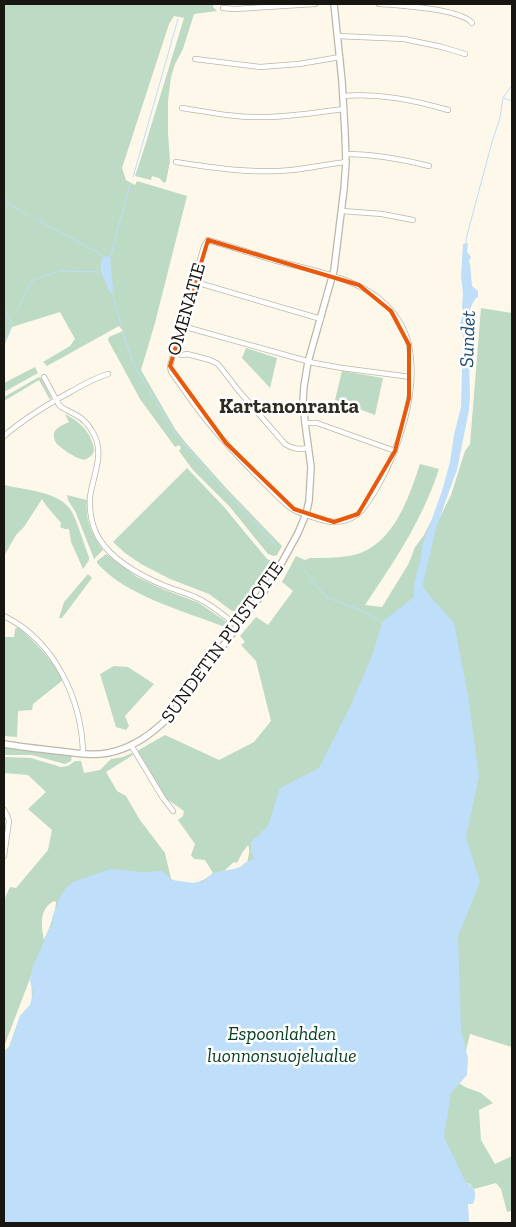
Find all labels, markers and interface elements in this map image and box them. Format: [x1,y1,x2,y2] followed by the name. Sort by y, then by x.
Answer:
[162,260,210,358] street label: OMENATIE
[454,310,480,368] water label: Sundet
[219,393,359,418] district label: Kartanonranta
[156,557,288,727] street label: SUNDETIN PUISTOTIE
[207,1022,357,1067] park label: Espoonlahden luonnonsuojelualue

